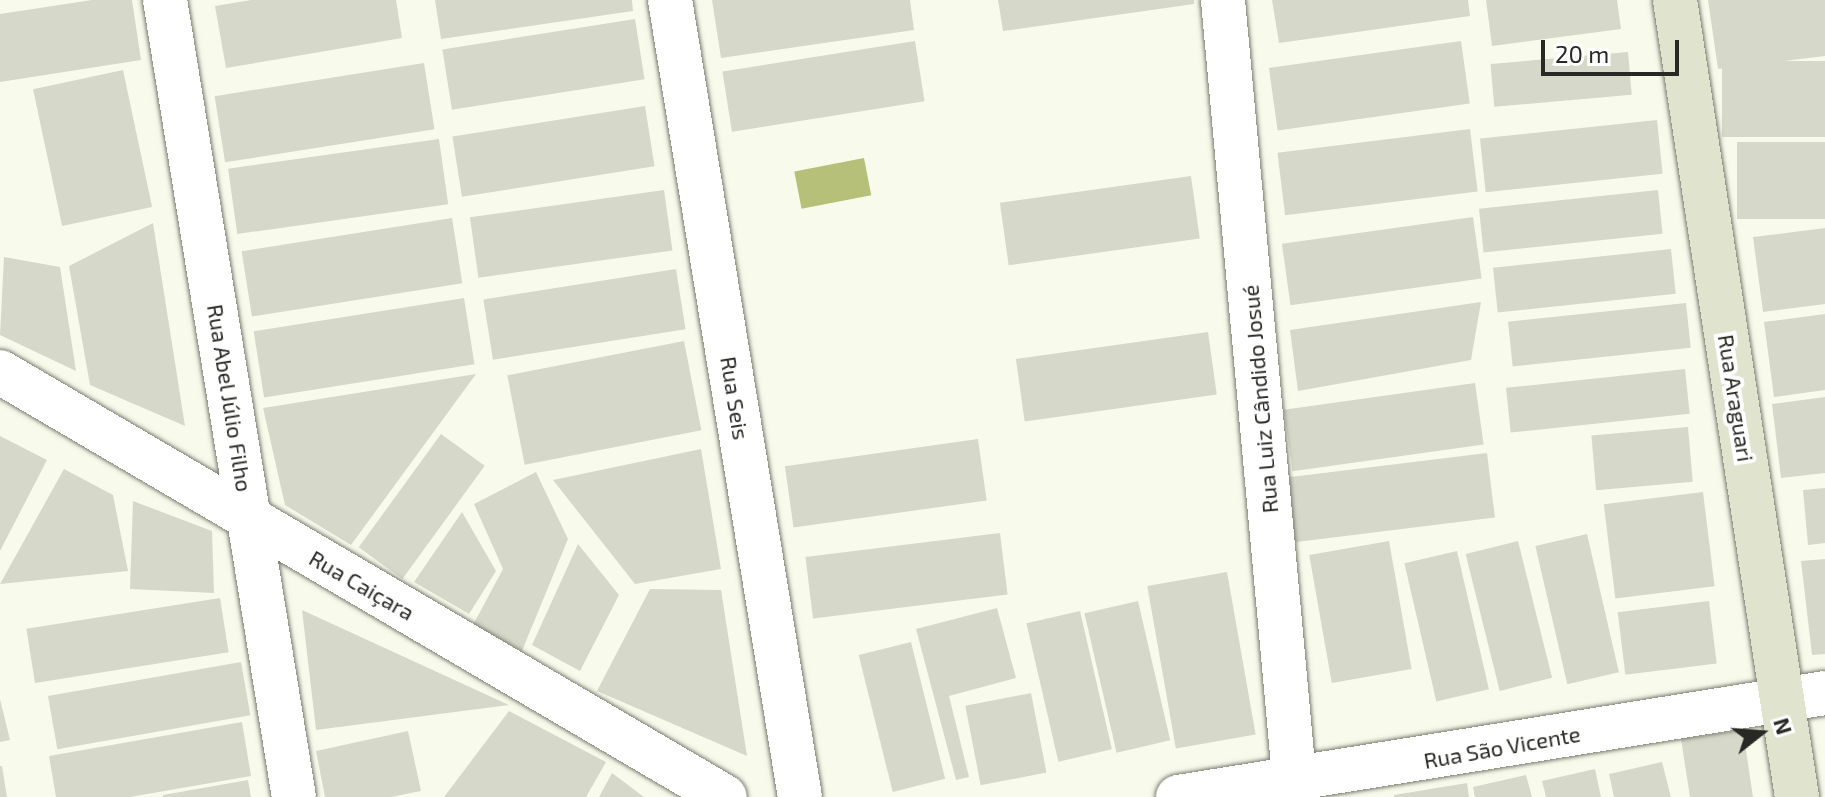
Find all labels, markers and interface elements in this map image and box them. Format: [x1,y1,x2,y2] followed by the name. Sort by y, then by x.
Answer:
[1545,24,1683,74] scale bar
[1555,39,1609,68] text: 20 m
[1237,284,1283,514] street label: Rua Luiz Cândido Josué
[202,302,258,494] street label: Rua Abel Júlio Filho
[1713,332,1759,464] street label: Rua Araguari
[715,354,755,442] street label: Rua Seis
[305,544,419,626] street label: Rua Caiçara
[1721,693,1801,773] north arrow
[1769,715,1799,737] text: N
[1421,720,1583,774] street label: Rua São Vicente

